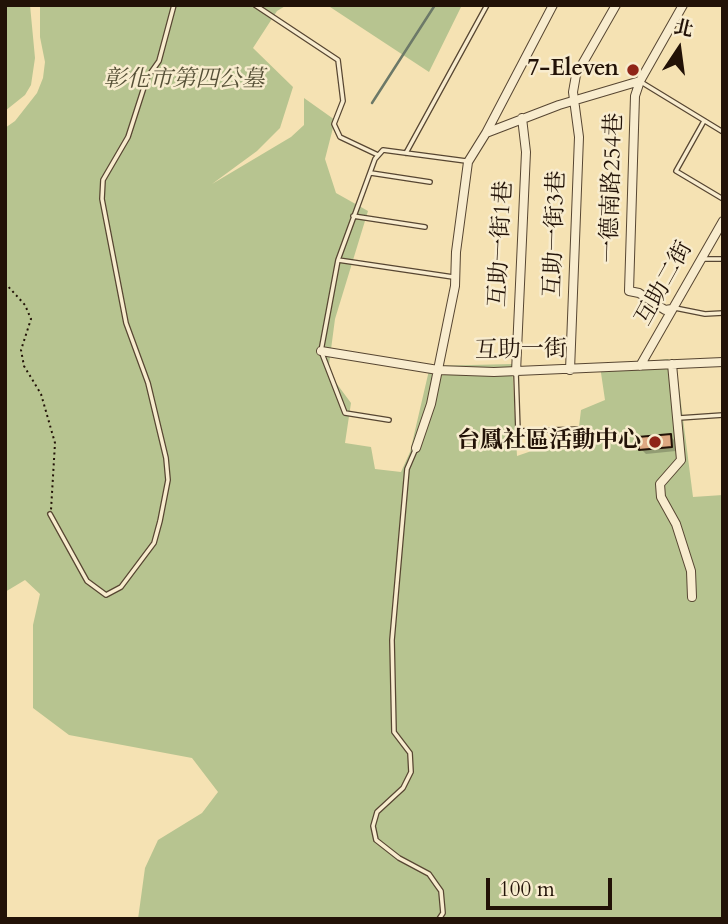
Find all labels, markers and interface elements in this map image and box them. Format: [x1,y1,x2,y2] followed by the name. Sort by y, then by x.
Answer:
[644,14,714,84] north arrow
[672,14,696,43] text: 北
[527,56,619,84] place label: 7-Eleven
[625,62,641,78] marker: 7-Eleven
[104,67,264,95] park label: 彰化市第四公墓
[597,112,629,264] street label: 一德南路254巷
[540,170,572,298] street label: 互助一街3巷
[485,180,519,308] street label: 互助一街1巷
[631,237,699,331] street label: 互助二街
[475,336,567,366] street label: 互助一街
[457,428,641,456] place label: 台鳳社區活動中心
[647,434,663,450] marker: 台鳳社區活動中心
[490,864,616,908] scale bar
[499,875,555,904] text: 100 m

